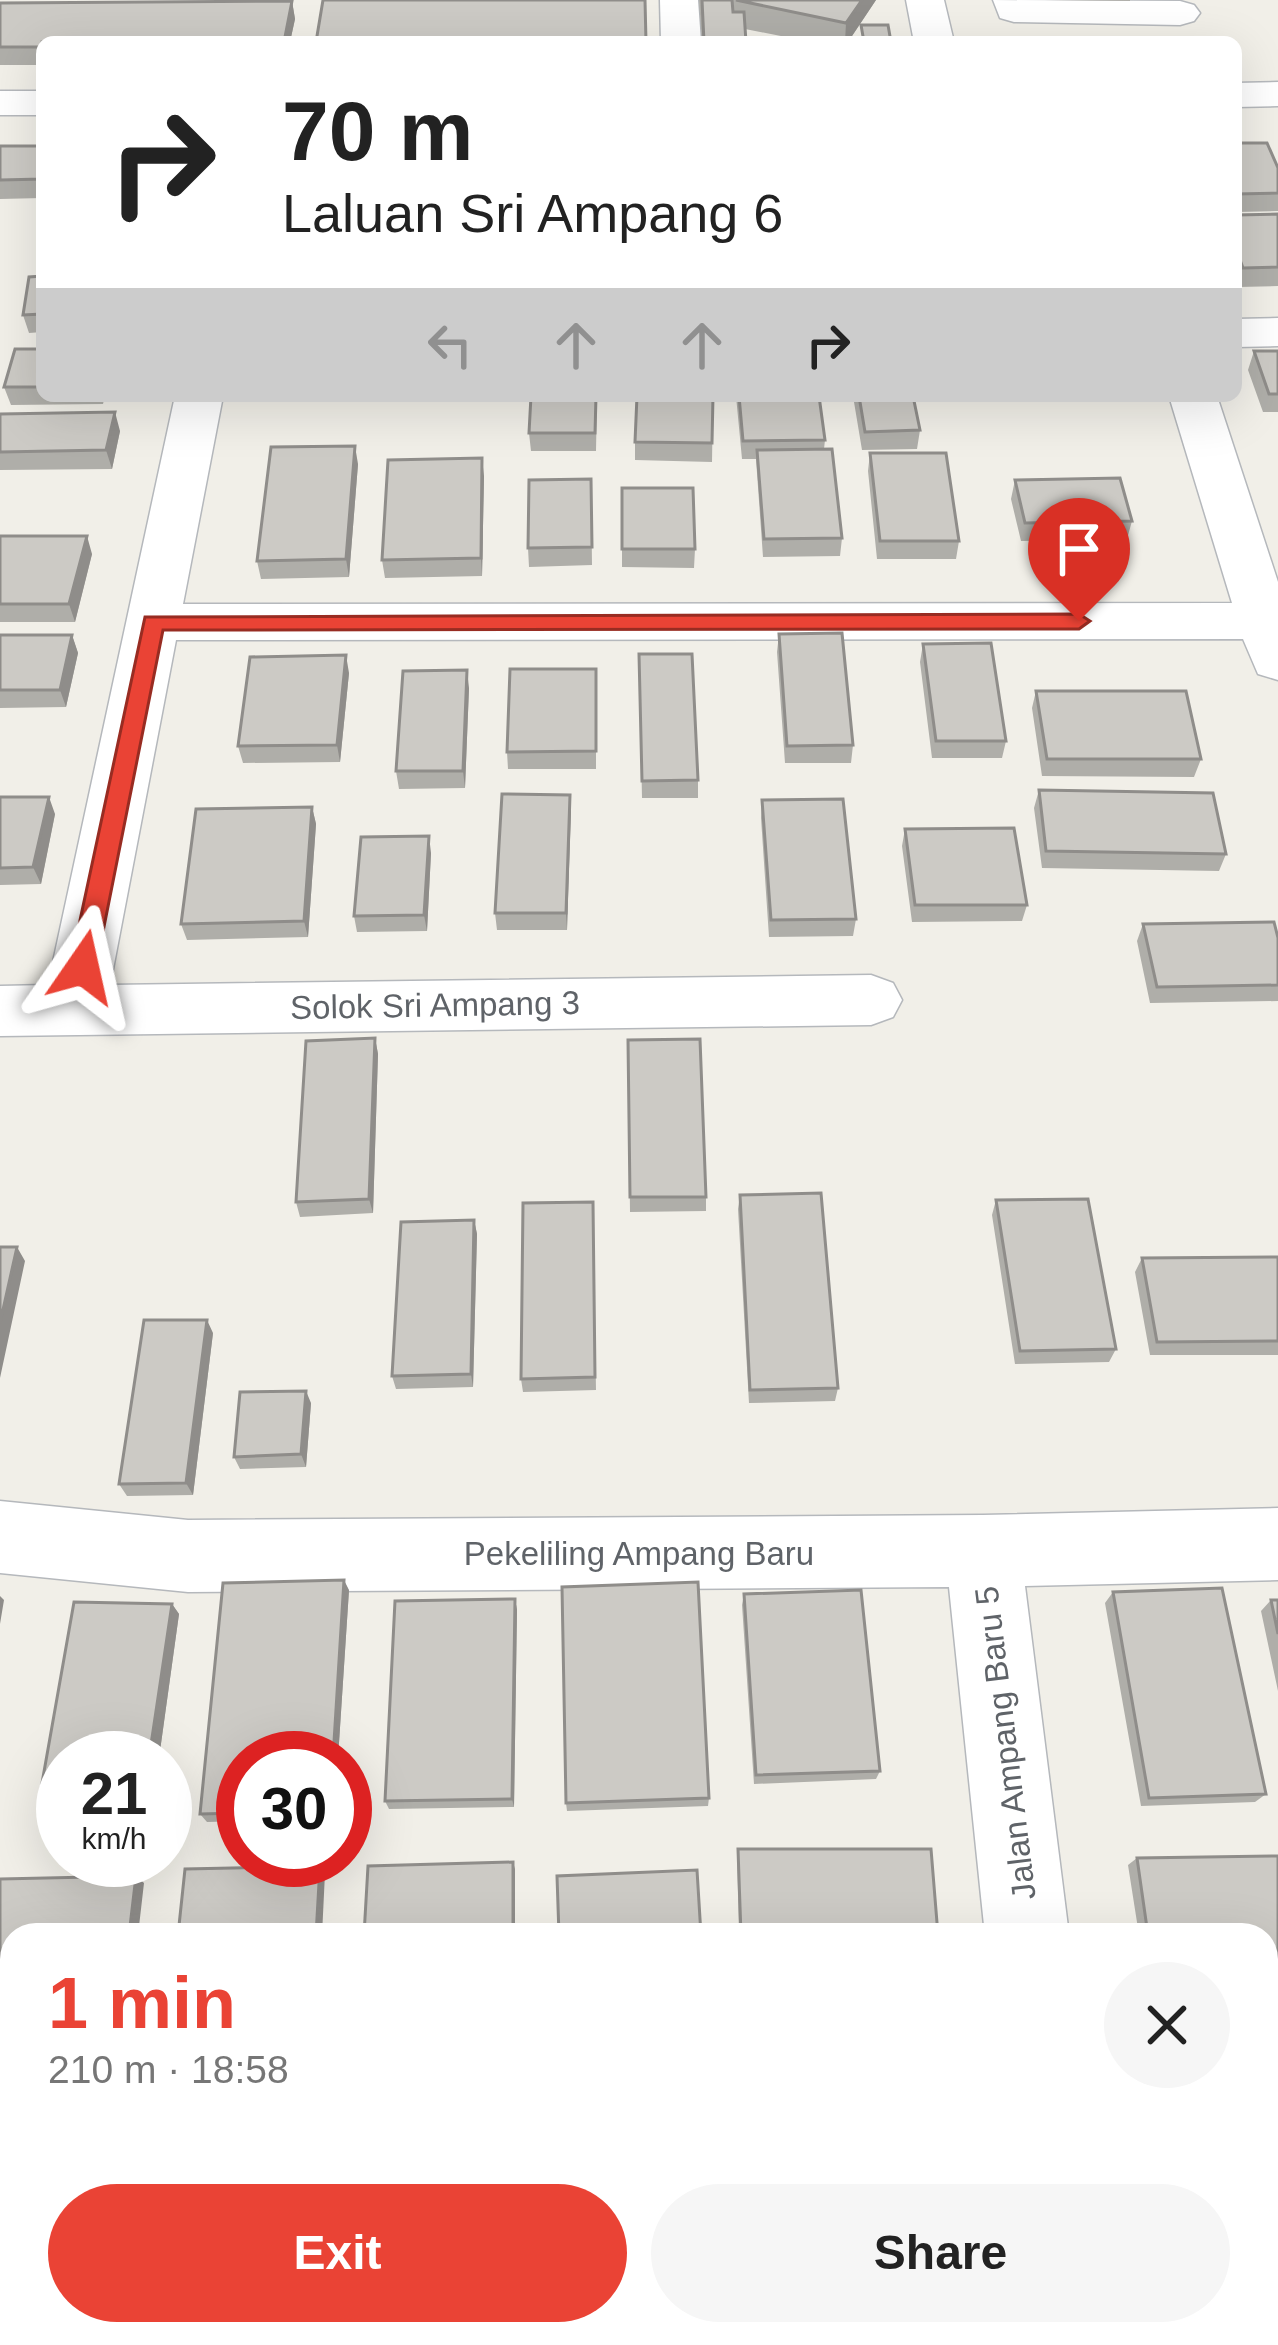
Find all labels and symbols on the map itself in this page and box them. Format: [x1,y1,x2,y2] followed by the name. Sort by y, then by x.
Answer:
[1028,498,1130,621] pin
[20,904,146,1030] position arrow
[290,984,580,1026] street label: Solok Sri Ampang 3
[464,1535,814,1572] street label: Pekeliling Ampang Baru
[967,1584,1043,1902] street label: Jalan Ampang Baru 5
[216,1731,372,1887] speed limit sign: 30

